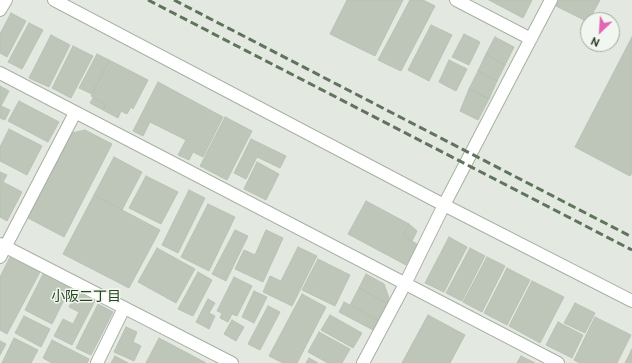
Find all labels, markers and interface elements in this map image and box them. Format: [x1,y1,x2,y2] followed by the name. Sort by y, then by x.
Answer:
[580,12,620,52] north arrow
[589,35,602,49] text: N
[51,288,121,304] district label: 小阪二丁目

